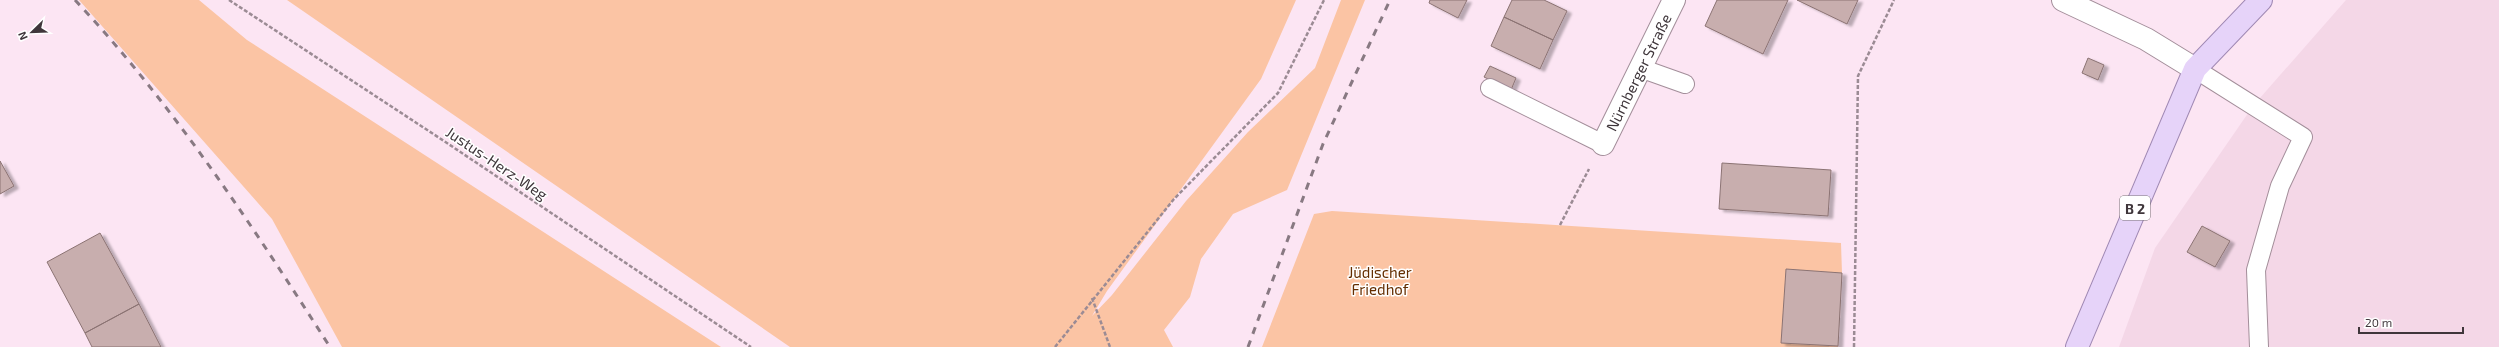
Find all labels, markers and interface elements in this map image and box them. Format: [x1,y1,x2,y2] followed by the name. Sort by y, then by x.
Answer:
[1602,11,1675,134] street label: Nürnberger Straße
[12,12,52,52] north arrow
[15,30,30,42] text: N
[443,122,552,204] street label: Justus-Herz-Weg
[2120,196,2150,220] road number: B 2
[1348,263,1412,298] park label: Jüdischer Friedhof
[2359,309,2463,335] scale bar
[2365,315,2392,329] text: 20 m

